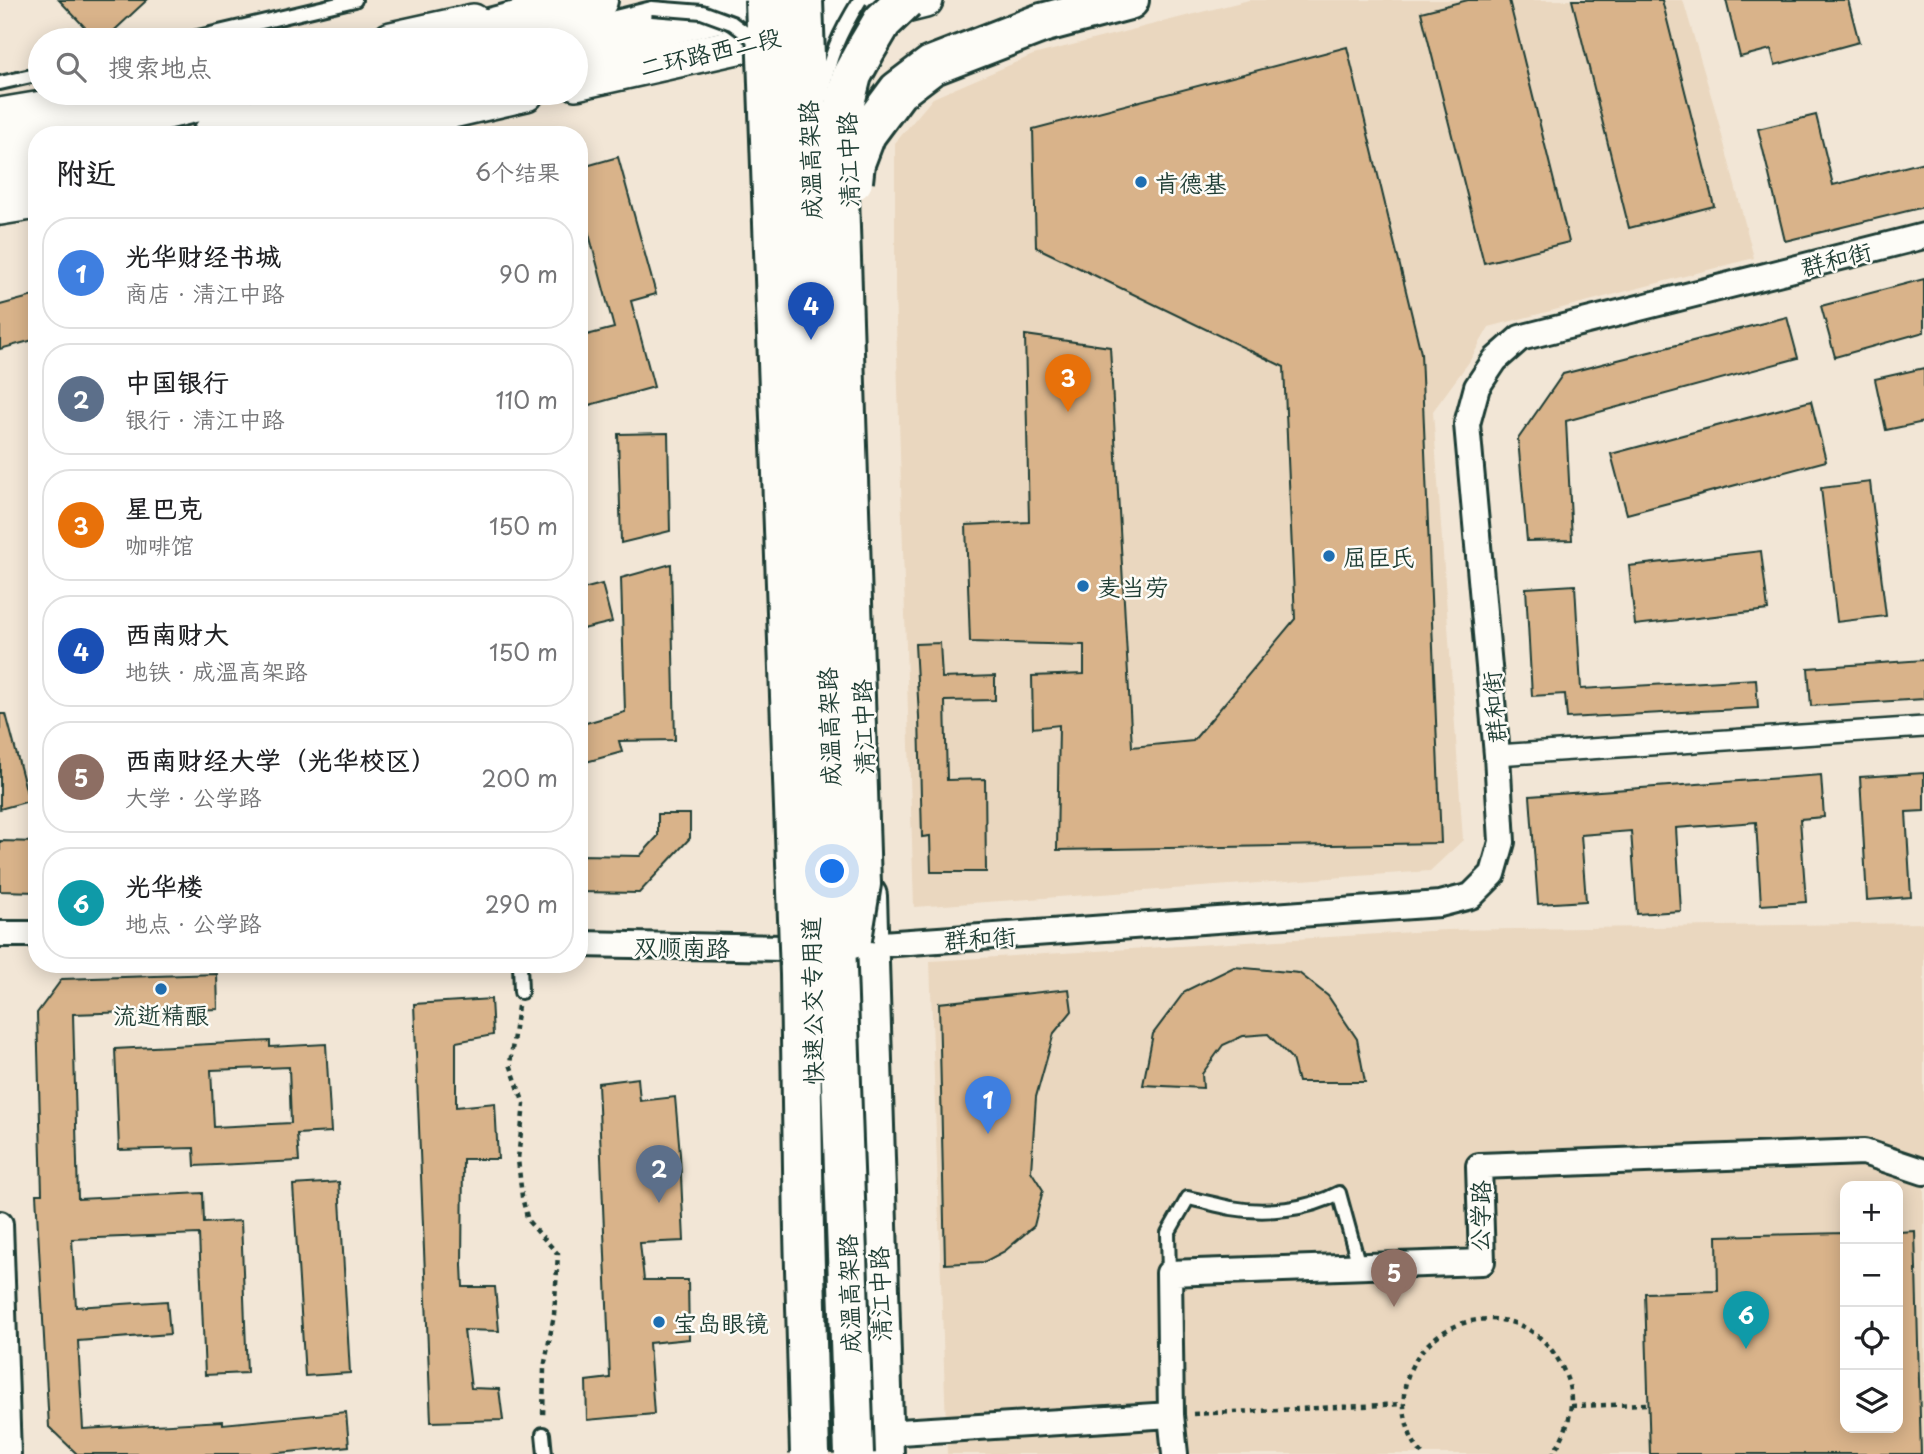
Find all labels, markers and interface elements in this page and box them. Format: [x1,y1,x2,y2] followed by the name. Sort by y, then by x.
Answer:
[636,17,784,85] street label: 二环路西二段
[28,28,588,105] search box
[108,47,212,86] text: 搜索地点
[52,48,90,86] icon: search
[789,99,829,221] street label: 成温高架路
[827,111,867,209] street label: 清江中路
[56,149,116,194] text: 附近
[475,154,560,189] text: 6个结果
[1155,164,1227,200] place label: 肯德基
[1133,174,1149,190] marker: 肯德基
[1797,232,1875,284] street label: 群和街
[125,236,281,275] text: 光华财经书城
[76,256,87,291] text: 1
[499,256,558,291] text: 90 m
[125,275,285,310] text: 商店 · 清江中路
[788,282,834,340] pin: 4
[1045,354,1091,412] pin: 3
[125,362,229,401] text: 中国银行
[73,382,89,417] text: 2
[496,382,558,417] text: 110 m
[125,401,285,436] text: 银行 · 清江中路
[125,488,203,527] text: 星巴克
[73,508,89,543] text: 3
[489,508,558,543] text: 150 m
[125,527,194,562] text: 咖啡馆
[1343,538,1415,574] place label: 屈臣氏
[1321,548,1337,564] marker: 屈臣氏
[1097,568,1169,604] place label: 麦当劳
[1075,578,1091,594] marker: 麦当劳
[125,614,229,653] text: 西南财大
[73,634,89,669] text: 4
[489,634,558,669] text: 150 m
[125,653,308,688] text: 地铁 · 成温高架路
[808,666,848,788] street label: 成温高架路
[1472,670,1514,744] street label: 群和街
[842,678,882,776] street label: 清江中路
[125,740,437,779] text: 西南财经大学（光华校区）
[74,760,88,795] text: 5
[481,760,558,795] text: 200 m
[125,779,262,814] text: 大学 · 公学路
[815,854,849,888] your location
[125,866,203,905] text: 光华楼
[73,886,89,921] text: 6
[485,886,558,921] text: 290 m
[125,905,262,940] text: 地点 · 公学路
[792,917,830,1085] street label: 快速公交专用道
[943,917,1017,957] street label: 群和街
[634,927,730,965] street label: 双顺南路
[153,981,169,997] marker: 流逝精酿
[113,996,209,1032] place label: 流逝精酿
[965,1076,1011,1134] pin: 1
[636,1145,682,1203] pin: 2
[1460,1180,1498,1252] street label: 公学路
[1840,1181,1903,1433] map controls
[1840,1181,1903,1244] button: +
[828,1233,868,1355] street label: 成温高架路
[1840,1244,1903,1307] button: −
[859,1245,899,1343] street label: 清江中路
[1371,1249,1417,1307] pin: 5
[1723,1291,1769,1349] pin: 6
[673,1304,769,1340] place label: 宝岛眼镜
[1840,1307,1903,1370] button: locate
[651,1314,667,1330] marker: 宝岛眼镜
[1840,1370,1903,1433] button: layers

